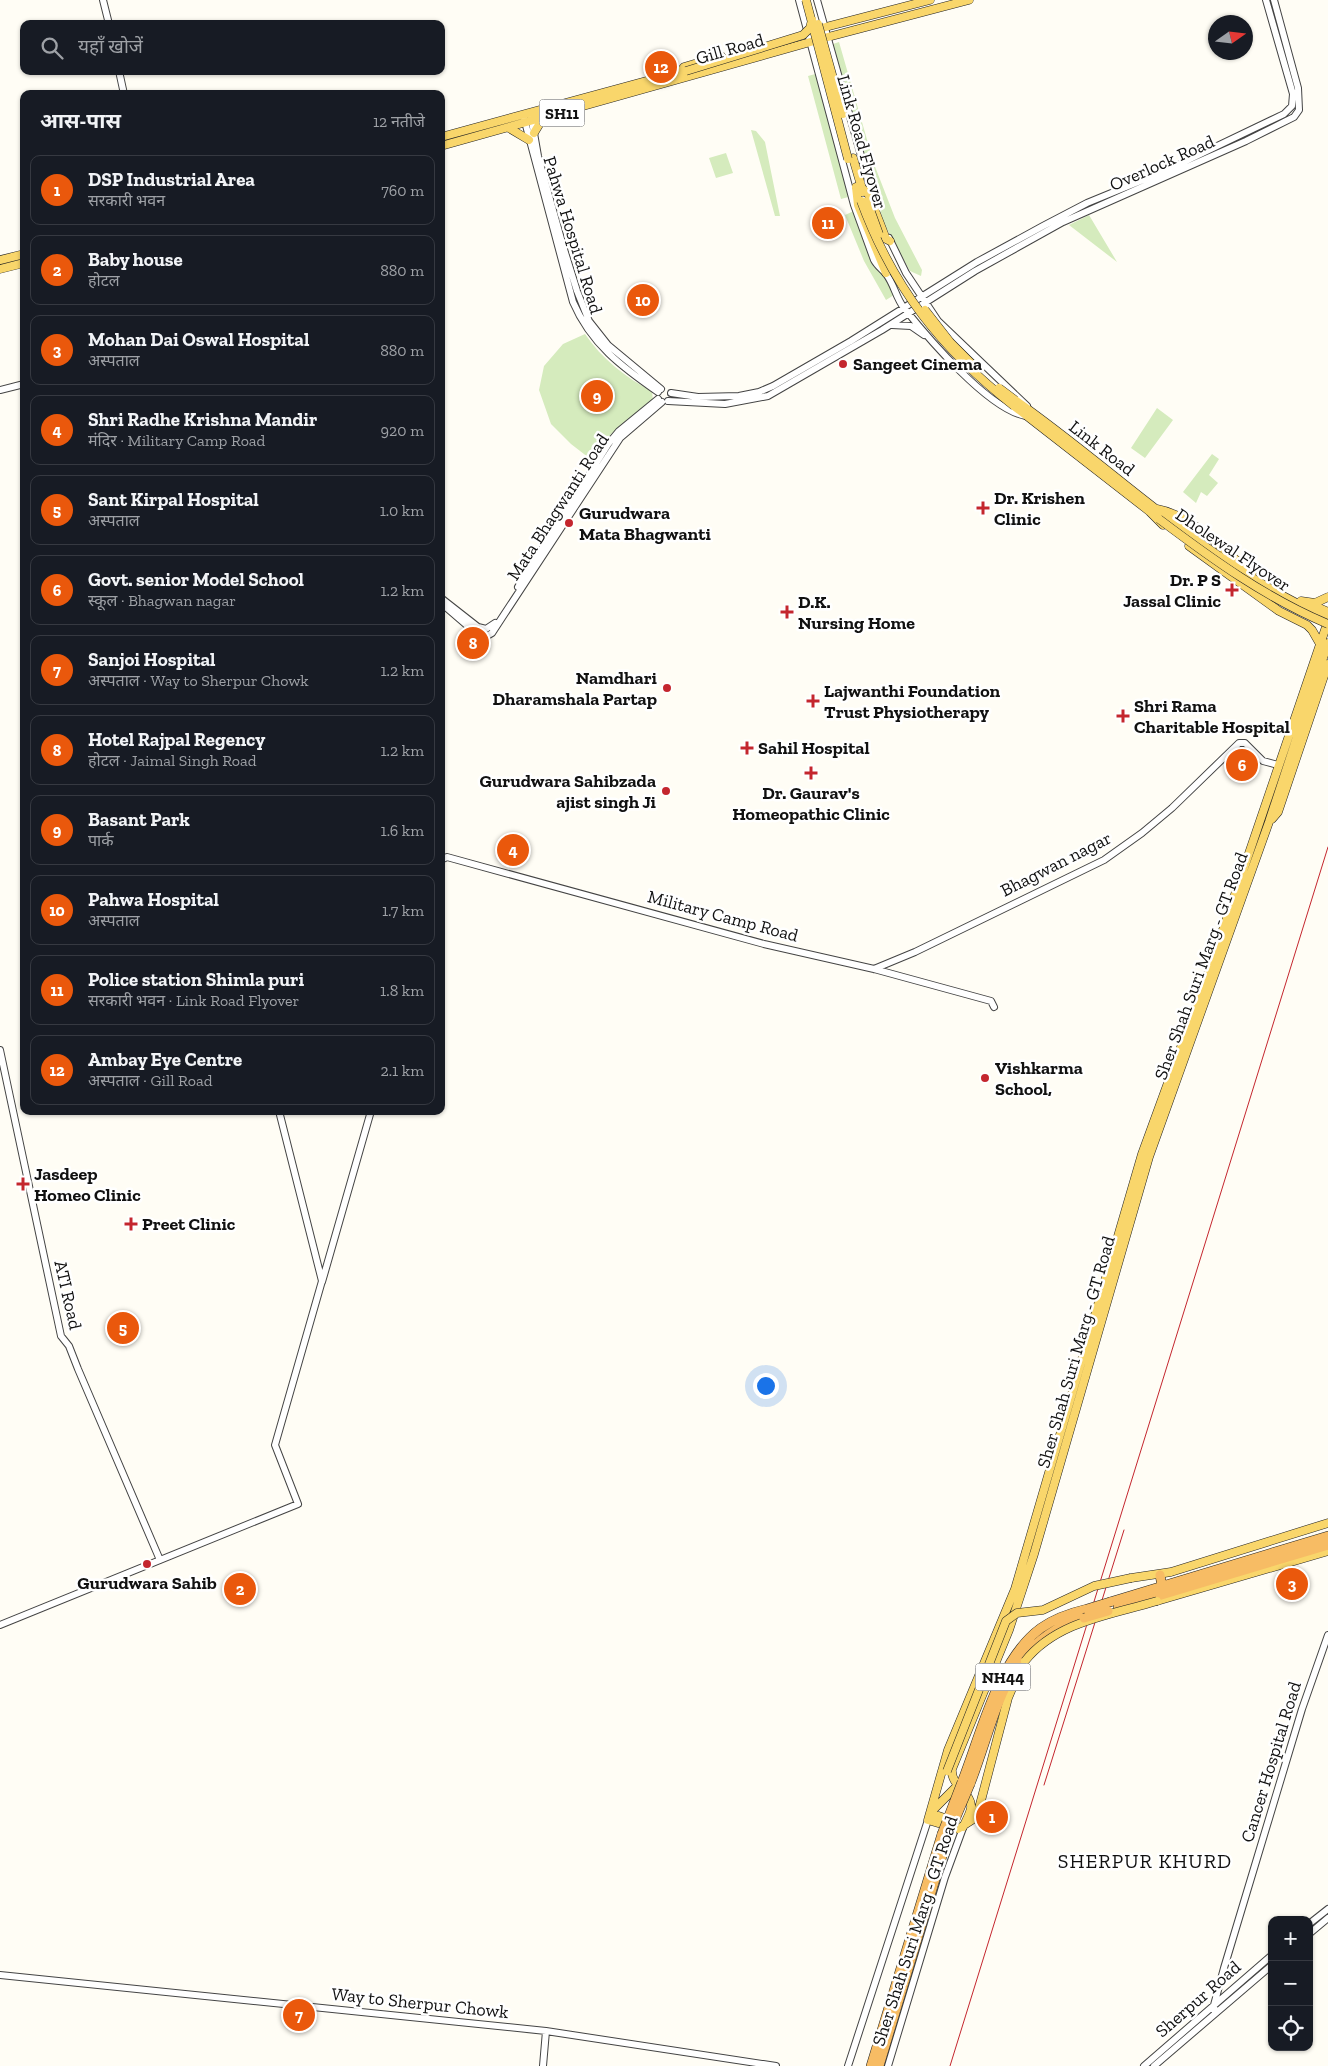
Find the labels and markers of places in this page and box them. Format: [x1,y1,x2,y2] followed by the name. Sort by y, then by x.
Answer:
[645,48,677,86] pin: 12
[812,204,844,242] pin: 11
[627,281,659,319] pin: 10
[853,353,982,375] place label: Sangeet Cinema
[837,358,849,370] marker: Sangeet Cinema
[581,377,613,415] pin: 9
[994,487,1085,530] place label: Dr. Krishen Clinic
[976,501,990,515] marker: Dr. Krishen Clinic
[579,502,711,545] place label: Gurudwara Mata Bhagwanti
[563,517,575,529] marker: Gurudwara Mata Bhagwanti
[1123,569,1222,612] place label: Dr. P S Jassal Clinic
[1225,583,1239,597] marker: Dr. P S Jassal Clinic
[798,591,915,634] place label: D.K. Nursing Home
[780,605,794,619] marker: D.K. Nursing Home
[457,624,489,662] pin: 8
[493,667,658,710] place label: Namdhari Dharamshala Partap
[824,680,1001,723] place label: Lajwanthi Foundation Trust Physiotherapy
[661,682,673,694] marker: Namdhari Dharamshala Partap
[806,694,820,708] marker: Lajwanthi Foundation Trust Physiotherapy
[1134,695,1290,738] place label: Shri Rama Charitable Hospital
[1116,709,1130,723] marker: Shri Rama Charitable Hospital
[758,737,870,759] place label: Sahil Hospital
[740,741,754,755] marker: Sahil Hospital
[1226,746,1258,784] pin: 6
[804,766,818,780] marker: Dr. Gaurav's Homeopathic Clinic
[479,770,657,813] place label: Gurudwara Sahibzada ajist singh Ji
[732,782,890,825] place label: Dr. Gaurav's Homeopathic Clinic
[660,785,672,797] marker: Gurudwara Sahibzada ajist singh Ji
[497,831,529,869] pin: 4
[995,1057,1083,1100] place label: Vishkarma School,
[979,1072,991,1084] marker: Vishkarma School,
[34,1163,141,1206] place label: Jasdeep Homeo Clinic
[16,1177,30,1191] marker: Jasdeep Homeo Clinic
[142,1213,236,1235] place label: Preet Clinic
[124,1217,138,1231] marker: Preet Clinic
[107,1309,139,1347] pin: 5
[141,1558,153,1570] marker: Gurudwara Sahib
[1276,1565,1308,1603] pin: 3
[224,1570,256,1608] pin: 2
[77,1572,217,1594] place label: Gurudwara Sahib
[976,1798,1008,1836] pin: 1
[283,1996,315,2034] pin: 7

